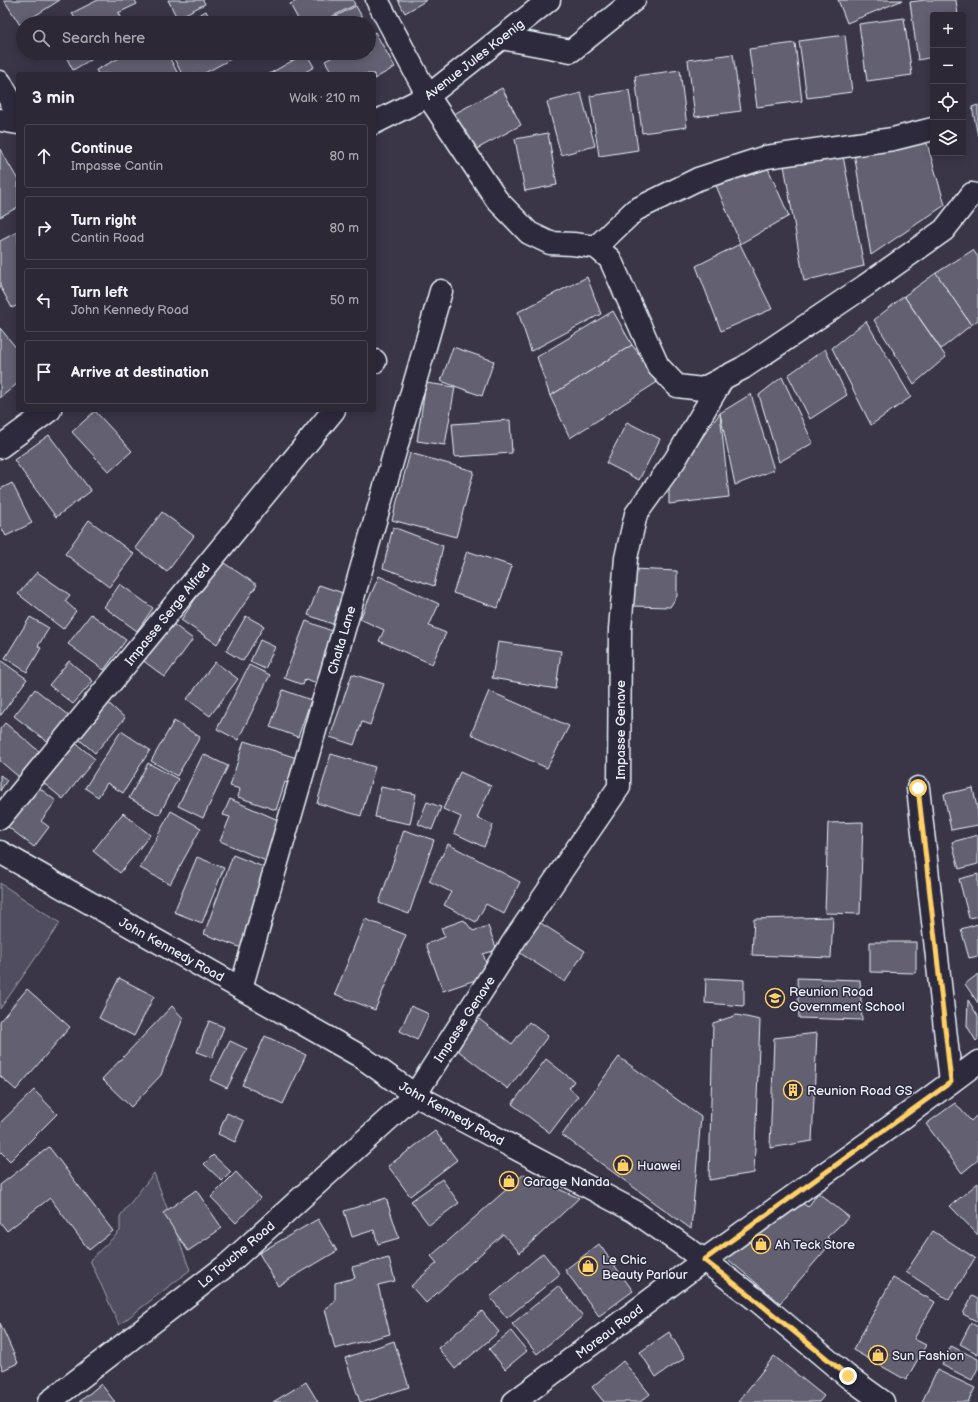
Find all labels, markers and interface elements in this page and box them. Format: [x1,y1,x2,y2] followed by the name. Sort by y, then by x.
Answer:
[930,12,966,156] map controls
[930,12,966,48] button: +
[16,16,376,60] search box
[422,16,528,104] street label: Avenue Jules Koenig
[30,27,52,49] icon: search
[62,29,145,48] text: Search here
[930,48,966,84] button: −
[930,84,966,120] button: locate
[32,88,75,108] text: 3 min
[289,90,360,106] text: Walk · 210 m
[930,120,966,156] button: layers
[71,139,133,158] text: Continue
[33,145,55,167] icon: ahead
[330,148,359,164] text: 80 m
[71,158,163,174] text: Impasse Cantin
[71,211,136,230] text: Turn right
[33,217,55,239] icon: right
[330,220,359,236] text: 80 m
[71,230,144,246] text: Cantin Road
[71,283,128,302] text: Turn left
[33,289,55,311] icon: left
[330,292,359,308] text: 50 m
[71,302,189,318] text: John Kennedy Road
[33,361,55,383] icon: arrive
[71,363,209,382] text: Arrive at destination
[122,560,214,669] street label: Impasse Serge Alfred
[325,604,359,676] street label: Chalta Lane
[613,680,629,780] street label: Impasse Genave
[909,779,927,797] route start
[116,914,227,985] street label: John Kennedy Road
[431,973,499,1066] street label: Impasse Genave
[789,984,905,1015] place label: Reunion Road Government School
[764,987,786,1009] school or university icon: Reunion Road Government School
[396,1078,507,1149] street label: John Kennedy Road
[782,1079,804,1101] building icon: Reunion Road GS
[807,1083,912,1099] place label: Reunion Road GS
[612,1154,634,1176] shop icon: Huawei
[637,1158,681,1174] place label: Huawei
[498,1170,520,1192] shop icon: Garage Nanda
[523,1174,610,1190] place label: Garage Nanda
[195,1218,278,1292] street label: La Touche Road
[750,1233,772,1255] shop icon: Ah Teck Store
[775,1237,855,1253] place label: Ah Teck Store
[602,1252,688,1283] place label: Le Chic Beauty Parlour
[577,1255,599,1277] shop icon: Le Chic Beauty Parlour
[573,1301,646,1362] street label: Moreau Road
[867,1344,889,1366] shop icon: Sun Fashion
[892,1348,964,1364] place label: Sun Fashion
[839,1367,857,1385] route end

